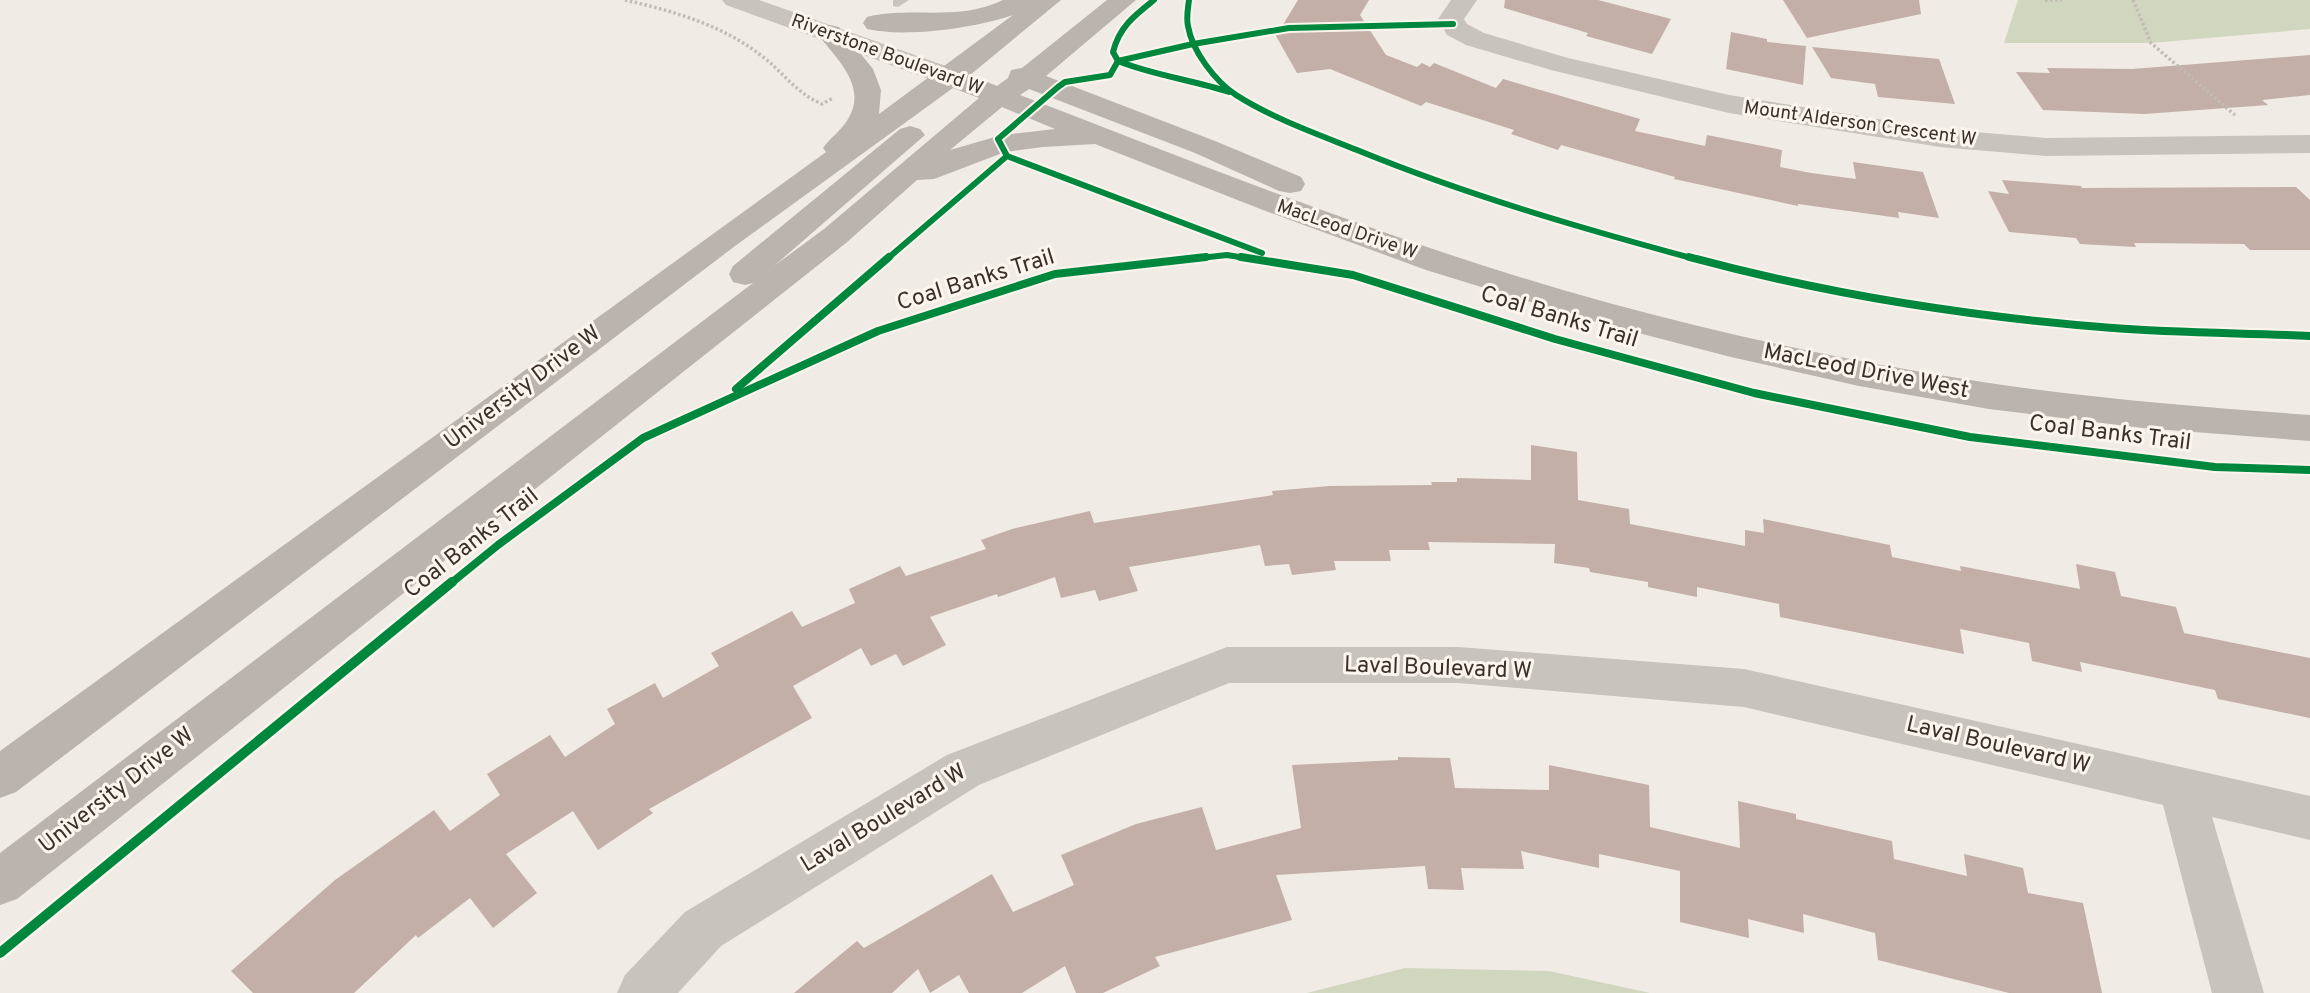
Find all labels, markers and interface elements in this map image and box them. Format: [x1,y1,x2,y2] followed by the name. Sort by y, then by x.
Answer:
[788,9,986,101] street label: Riverstone Boulevard W
[1742,96,1978,152] street label: Mount Alderson Crescent W
[1274,195,1420,265] street label: MacLeod Drive W
[894,243,1058,319] street label: Coal Banks Trail
[1477,280,1641,356] street label: Coal Banks Trail
[439,320,607,456] street label: University Drive W
[1761,338,1971,406] street label: MacLeod Drive West
[2027,410,2193,458] street label: Coal Banks Trail
[399,482,545,606] street label: Coal Banks Trail
[1344,651,1532,687] street label: Laval Boulevard W
[1903,711,2093,781] street label: Laval Boulevard W
[34,721,200,861] street label: University Drive W
[796,758,972,880] street label: Laval Boulevard W

